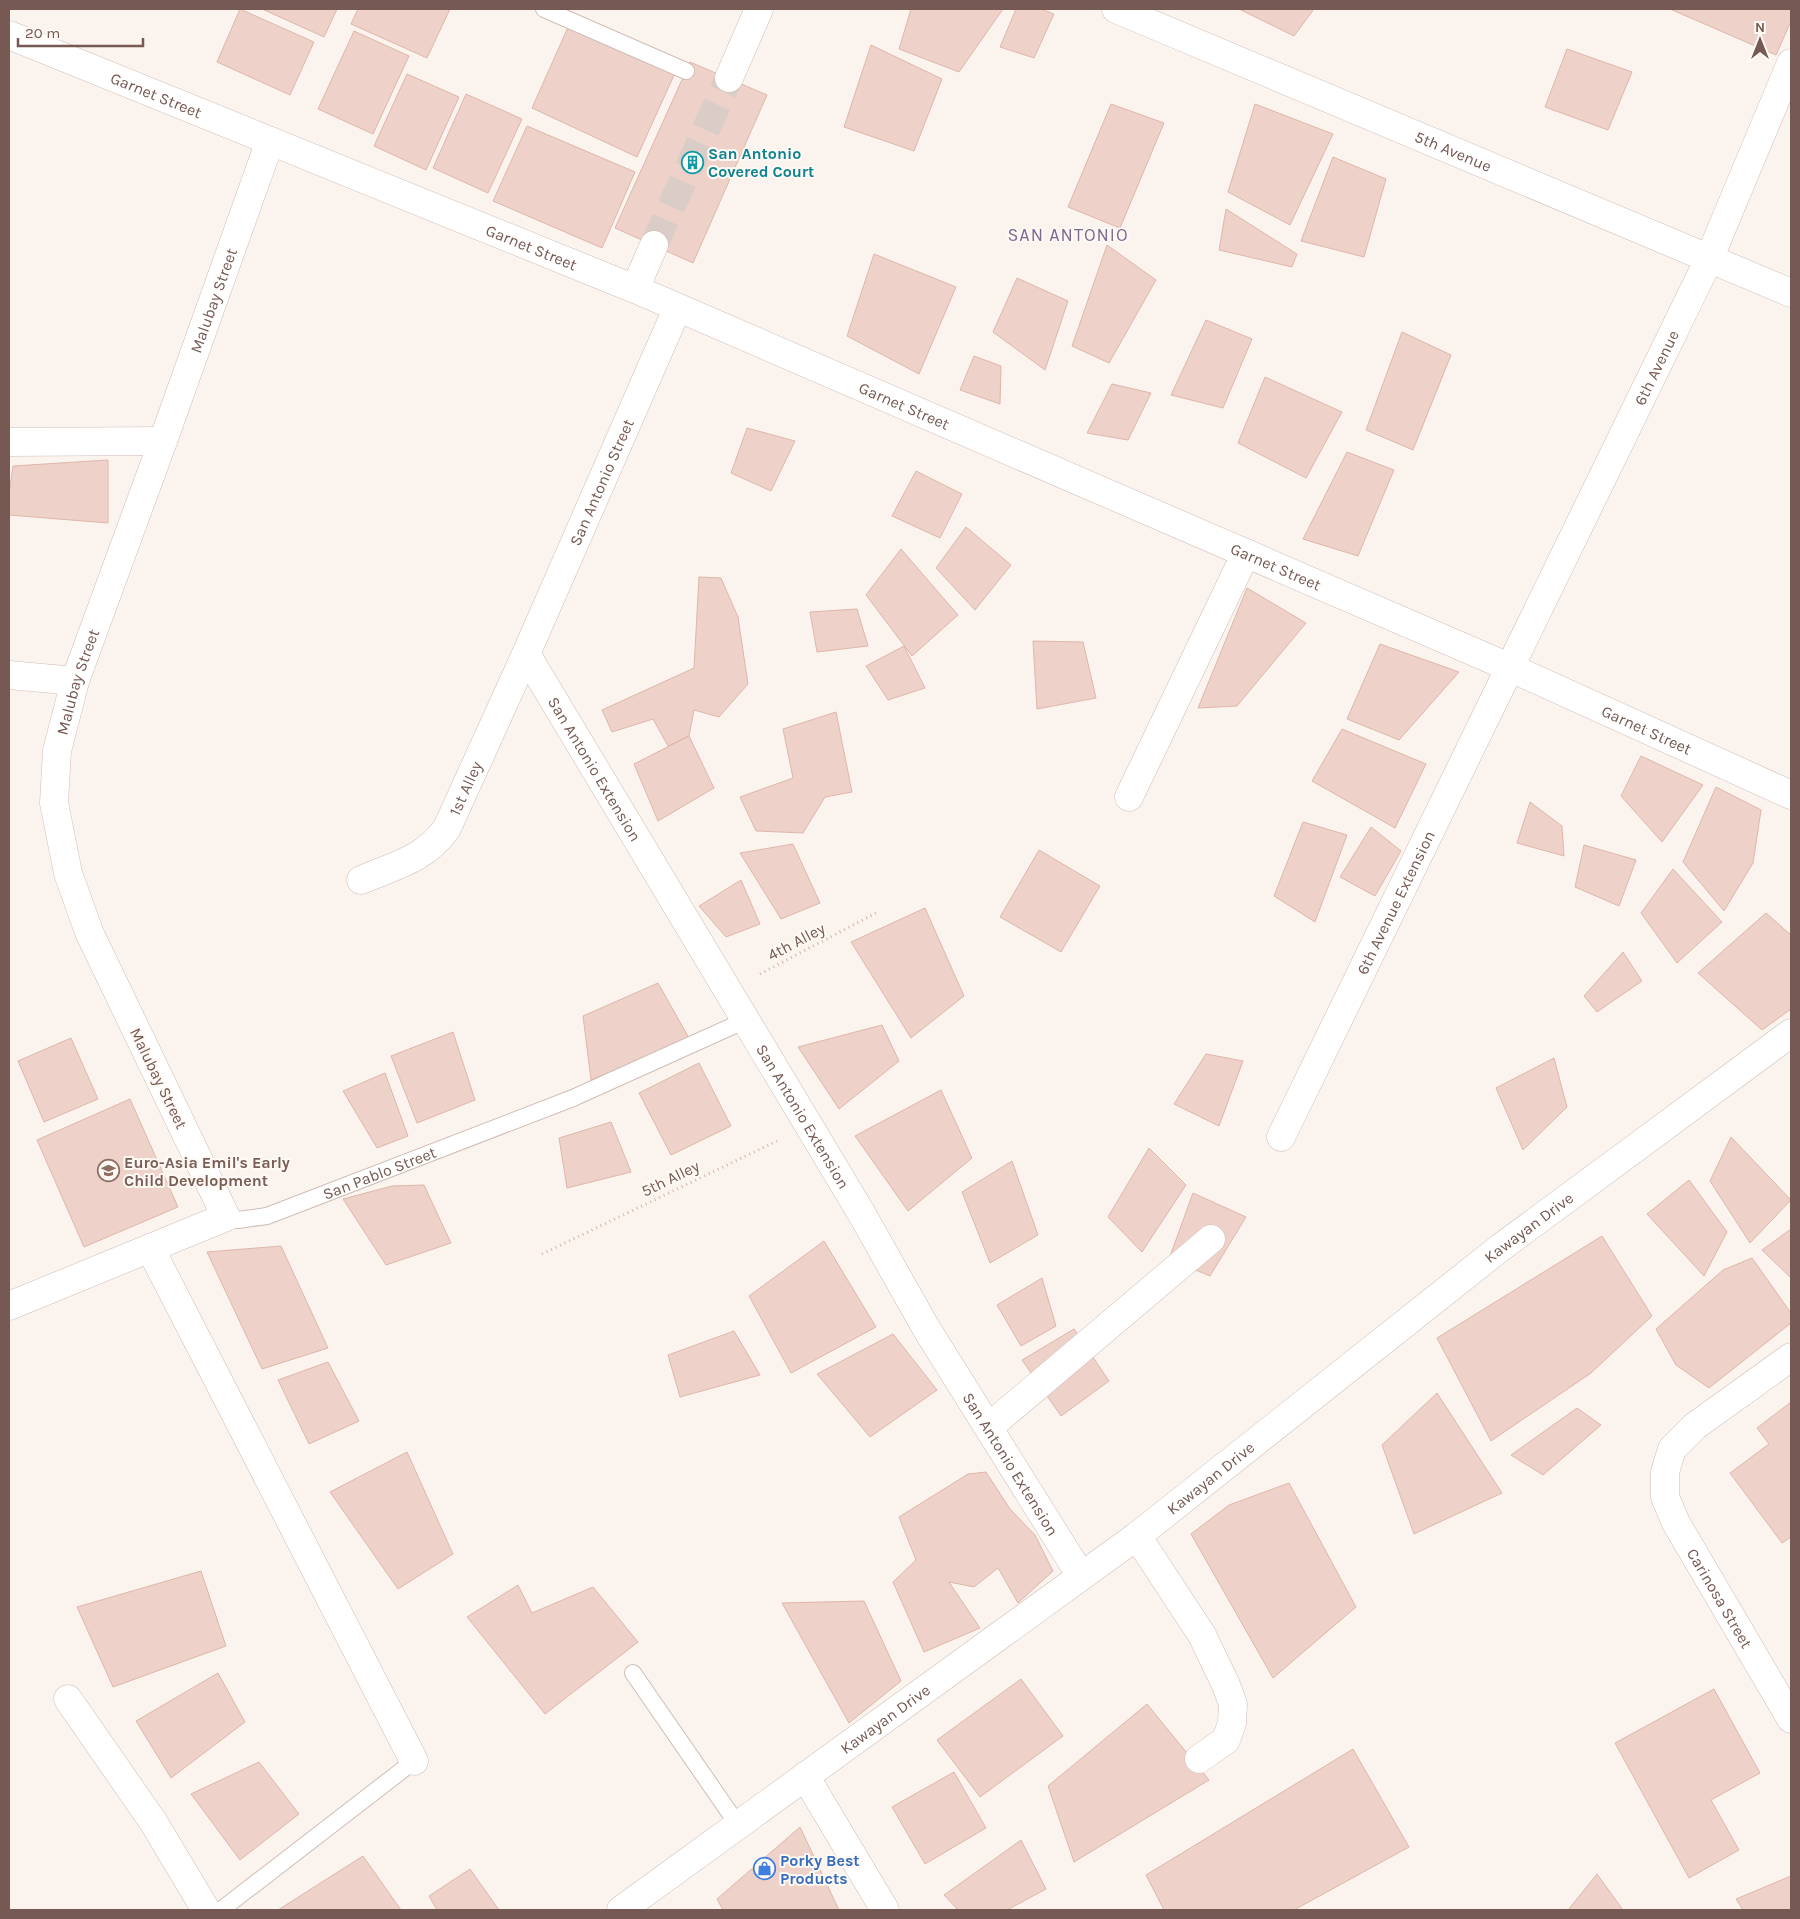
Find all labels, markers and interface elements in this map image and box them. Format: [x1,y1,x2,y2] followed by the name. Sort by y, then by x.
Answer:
[18,15,142,47] scale bar
[1735,15,1785,65] north arrow
[1755,19,1765,36] text: N
[25,24,60,42] text: 20 m
[108,68,204,122] street label: Garnet Street
[1412,127,1494,176] street label: 5th Avenue
[708,144,814,181] place label: San Antonio Covered Court
[680,150,704,174] building icon: San Antonio Covered Court
[483,221,580,274] street label: Garnet Street
[1007,224,1129,246] district label: SAN ANTONIO
[186,246,241,356] street label: Malubay Street
[1630,327,1683,409] street label: 6th Avenue
[856,378,952,434] street label: Garnet Street
[566,416,638,549] street label: San Antonio Street
[1228,539,1324,595] street label: Garnet Street
[53,626,103,737] street label: Malubay Street
[544,693,645,845] street label: San Antonio Extension
[1599,701,1694,759] street label: Garnet Street
[445,758,486,818] street label: 1st Alley
[1353,827,1439,978] street label: 6th Avenue Extension
[764,918,829,964] street label: 4th Alley
[126,1025,191,1132] street label: Malubay Street
[752,1041,853,1192] street label: San Antonio Extension
[320,1143,439,1204] street label: San Pablo Street
[124,1153,290,1190] place label: Euro-Asia Emil's Early Child Development
[638,1156,703,1201] street label: 5th Alley
[96,1159,120,1183] school or university icon: Euro-Asia Emil's Early Child Development
[1481,1188,1577,1267] street label: Kawayan Drive
[959,1389,1062,1539] street label: San Antonio Extension
[1163,1438,1258,1519] street label: Kawayan Drive
[1683,1545,1756,1652] street label: Carinosa Street
[837,1680,934,1758] street label: Kawayan Drive
[780,1851,860,1888] place label: Porky Best Products
[752,1857,776,1881] shop icon: Porky Best Products

